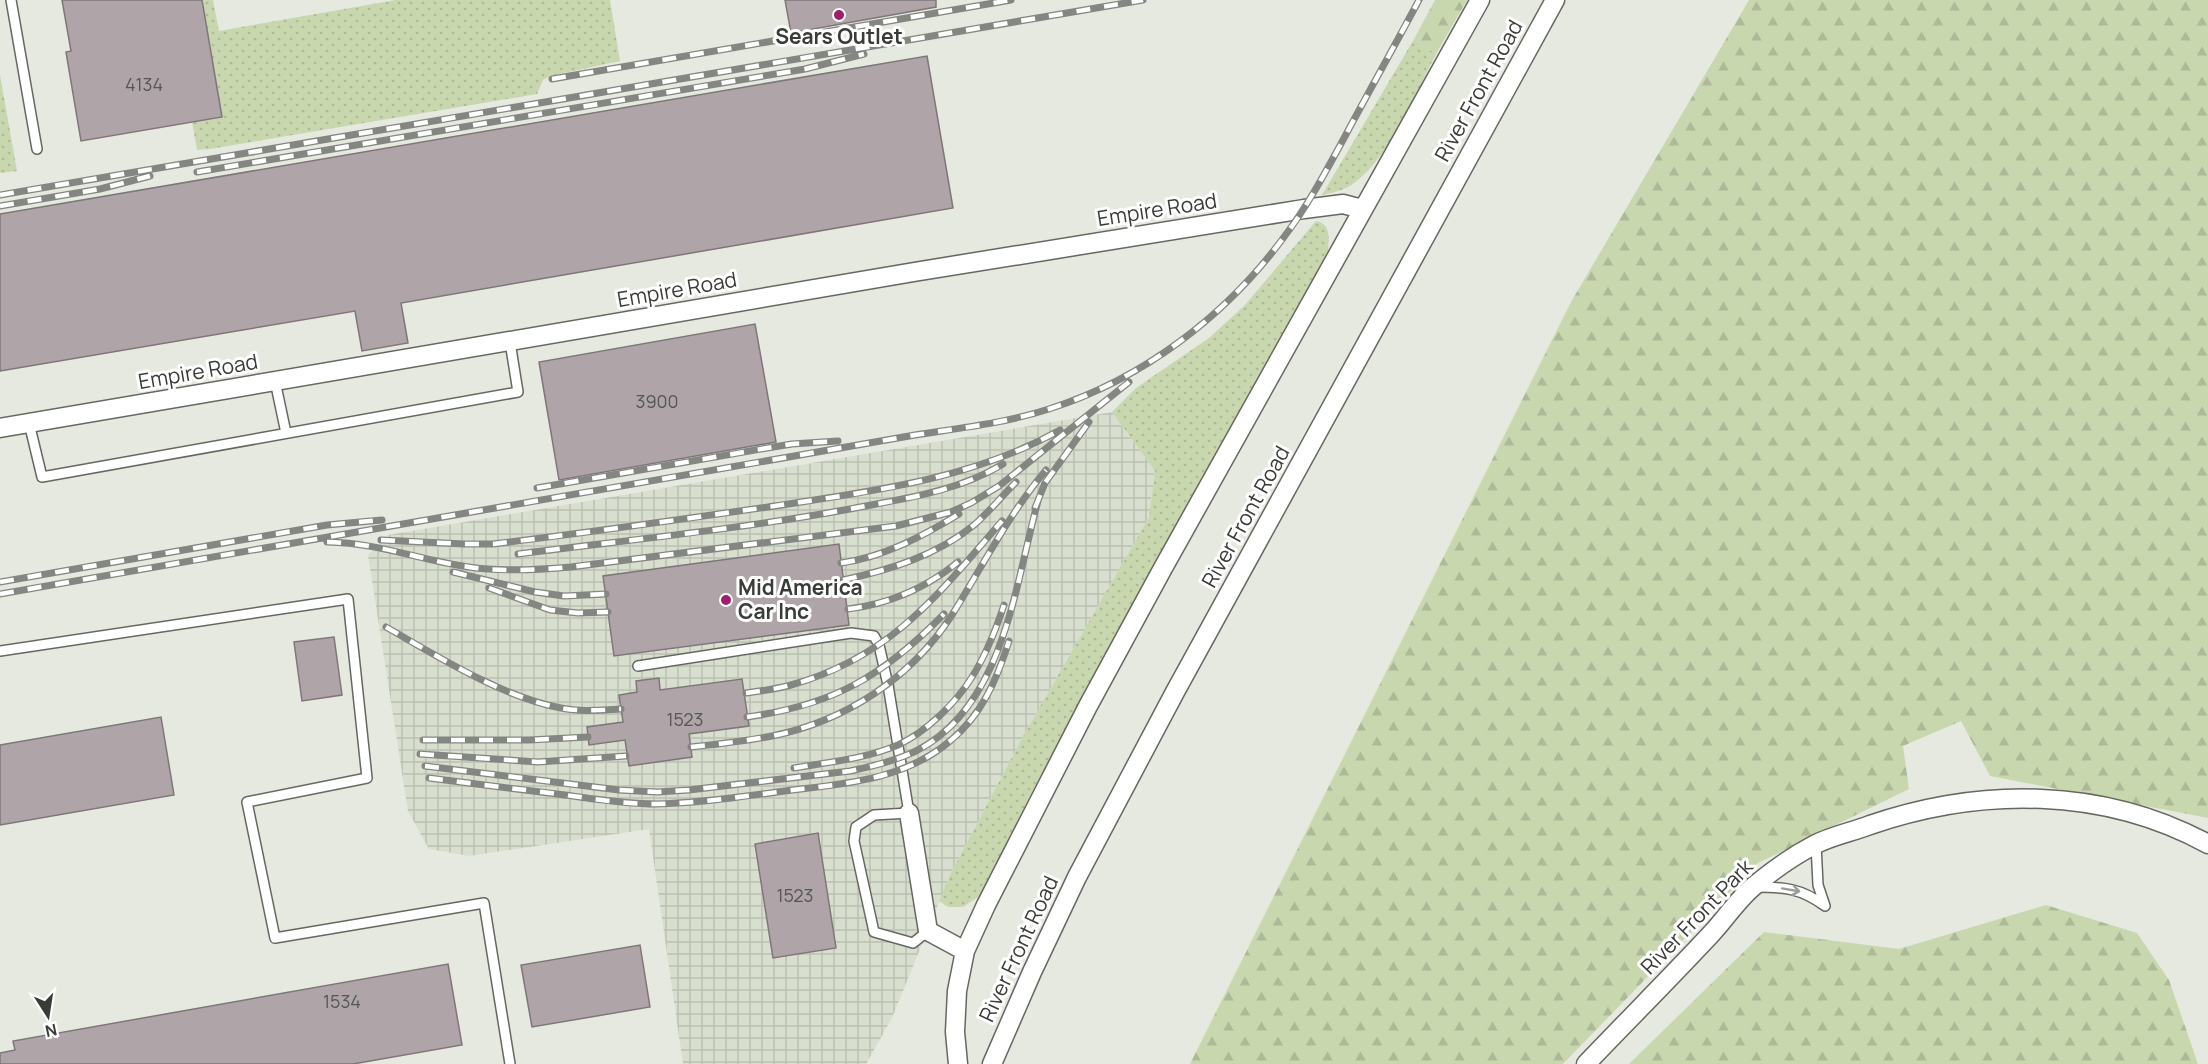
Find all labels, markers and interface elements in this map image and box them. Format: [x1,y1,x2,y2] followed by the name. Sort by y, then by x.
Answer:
[832,8,846,22] marker: Sears Outlet
[1428,15,1529,166] street label: River Front Road
[775,22,903,50] place label: Sears Outlet
[125,72,163,96] house number: 4134
[1095,186,1219,232] street label: Empire Road
[615,265,739,313] street label: Empire Road
[136,347,260,395] street label: Empire Road
[635,389,679,413] house number: 3900
[1195,441,1296,592] street label: River Front Road
[738,573,863,625] place label: Mid America Car Inc
[719,593,733,607] marker: Mid America Car Inc
[666,707,704,731] house number: 1523
[1634,852,1759,980] street label: River Front Park
[972,871,1064,1026] street label: River Front Road
[776,883,814,907] house number: 1523
[1780,884,1800,895] one-way arrow
[18,986,78,1046] north arrow
[323,989,361,1013] house number: 1534
[43,1019,59,1043] text: N

